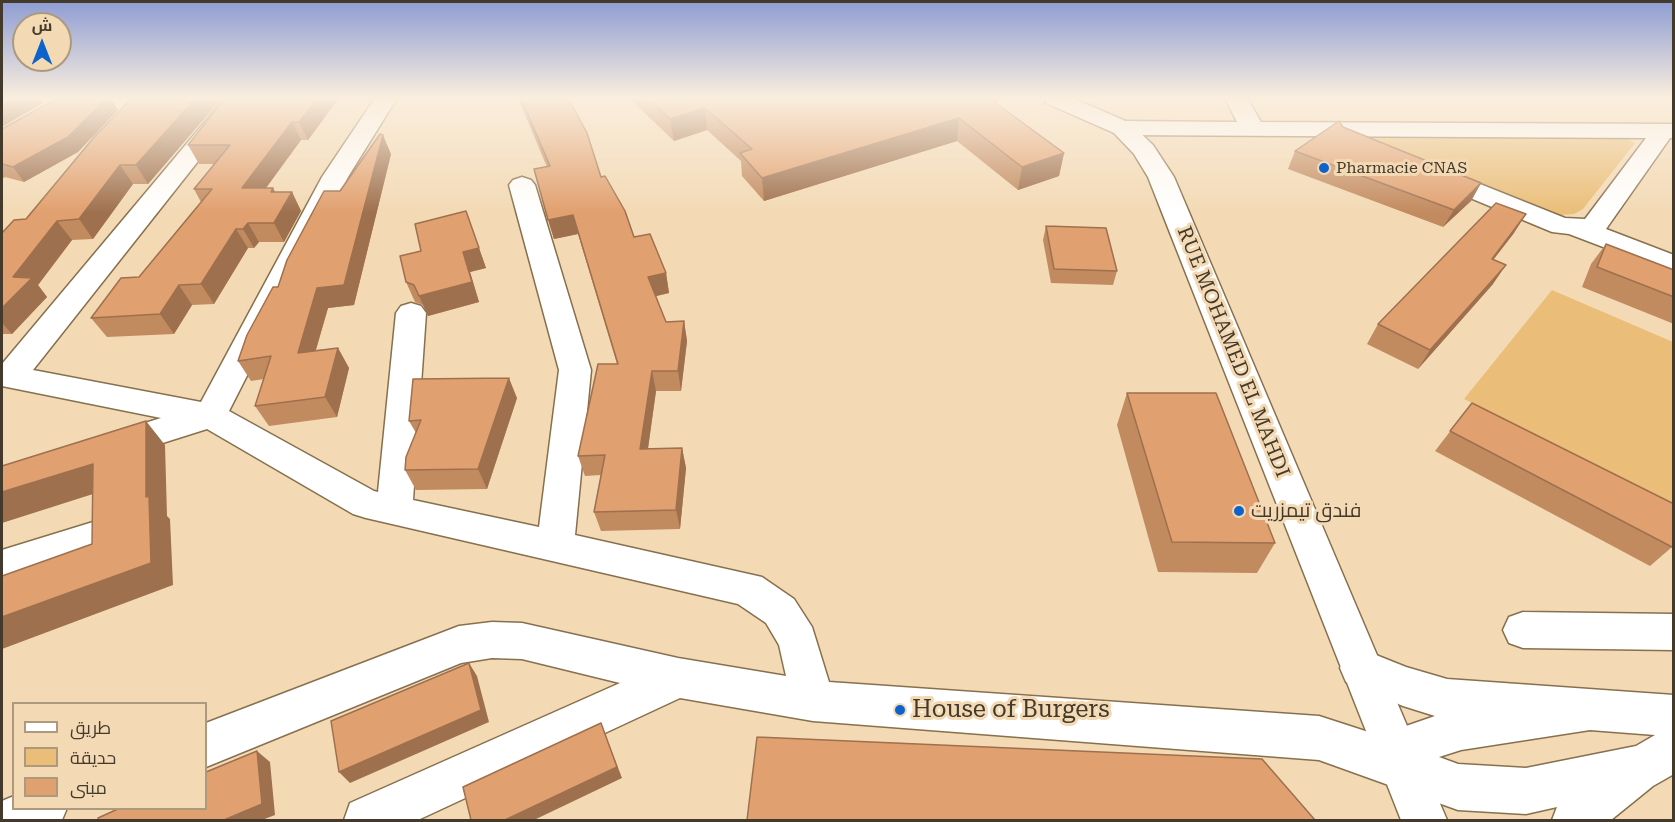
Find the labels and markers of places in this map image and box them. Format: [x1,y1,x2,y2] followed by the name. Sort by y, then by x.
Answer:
[1336,158,1467,178] place label: Pharmacie CNAS
[1317,161,1331,175] marker: Pharmacie CNAS
[1251,499,1361,523] place label: فندق تيمزريت
[1232,504,1246,518] marker: فندق تيمزريت
[912,696,1110,724] place label: House of Burgers
[893,703,907,717] marker: House of Burgers

